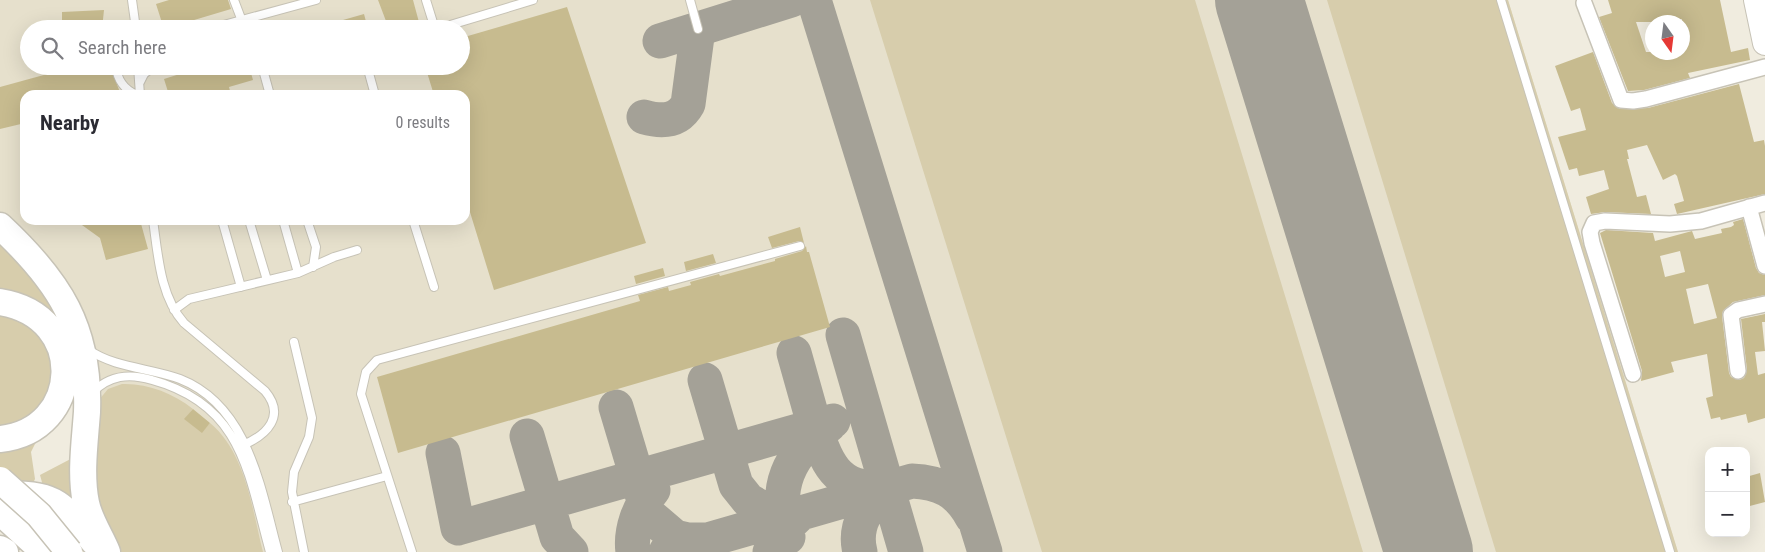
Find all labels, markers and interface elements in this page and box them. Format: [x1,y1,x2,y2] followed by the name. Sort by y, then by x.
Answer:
[1645,15,1690,60] north arrow
[20,20,470,75] search box
[38,34,66,62] icon: search
[78,36,166,59] text: Search here
[40,111,99,135] text: Nearby
[395,113,450,132] text: 0 results
[1705,447,1750,537] map controls
[1705,447,1750,492] button: +
[1705,492,1750,537] button: −

